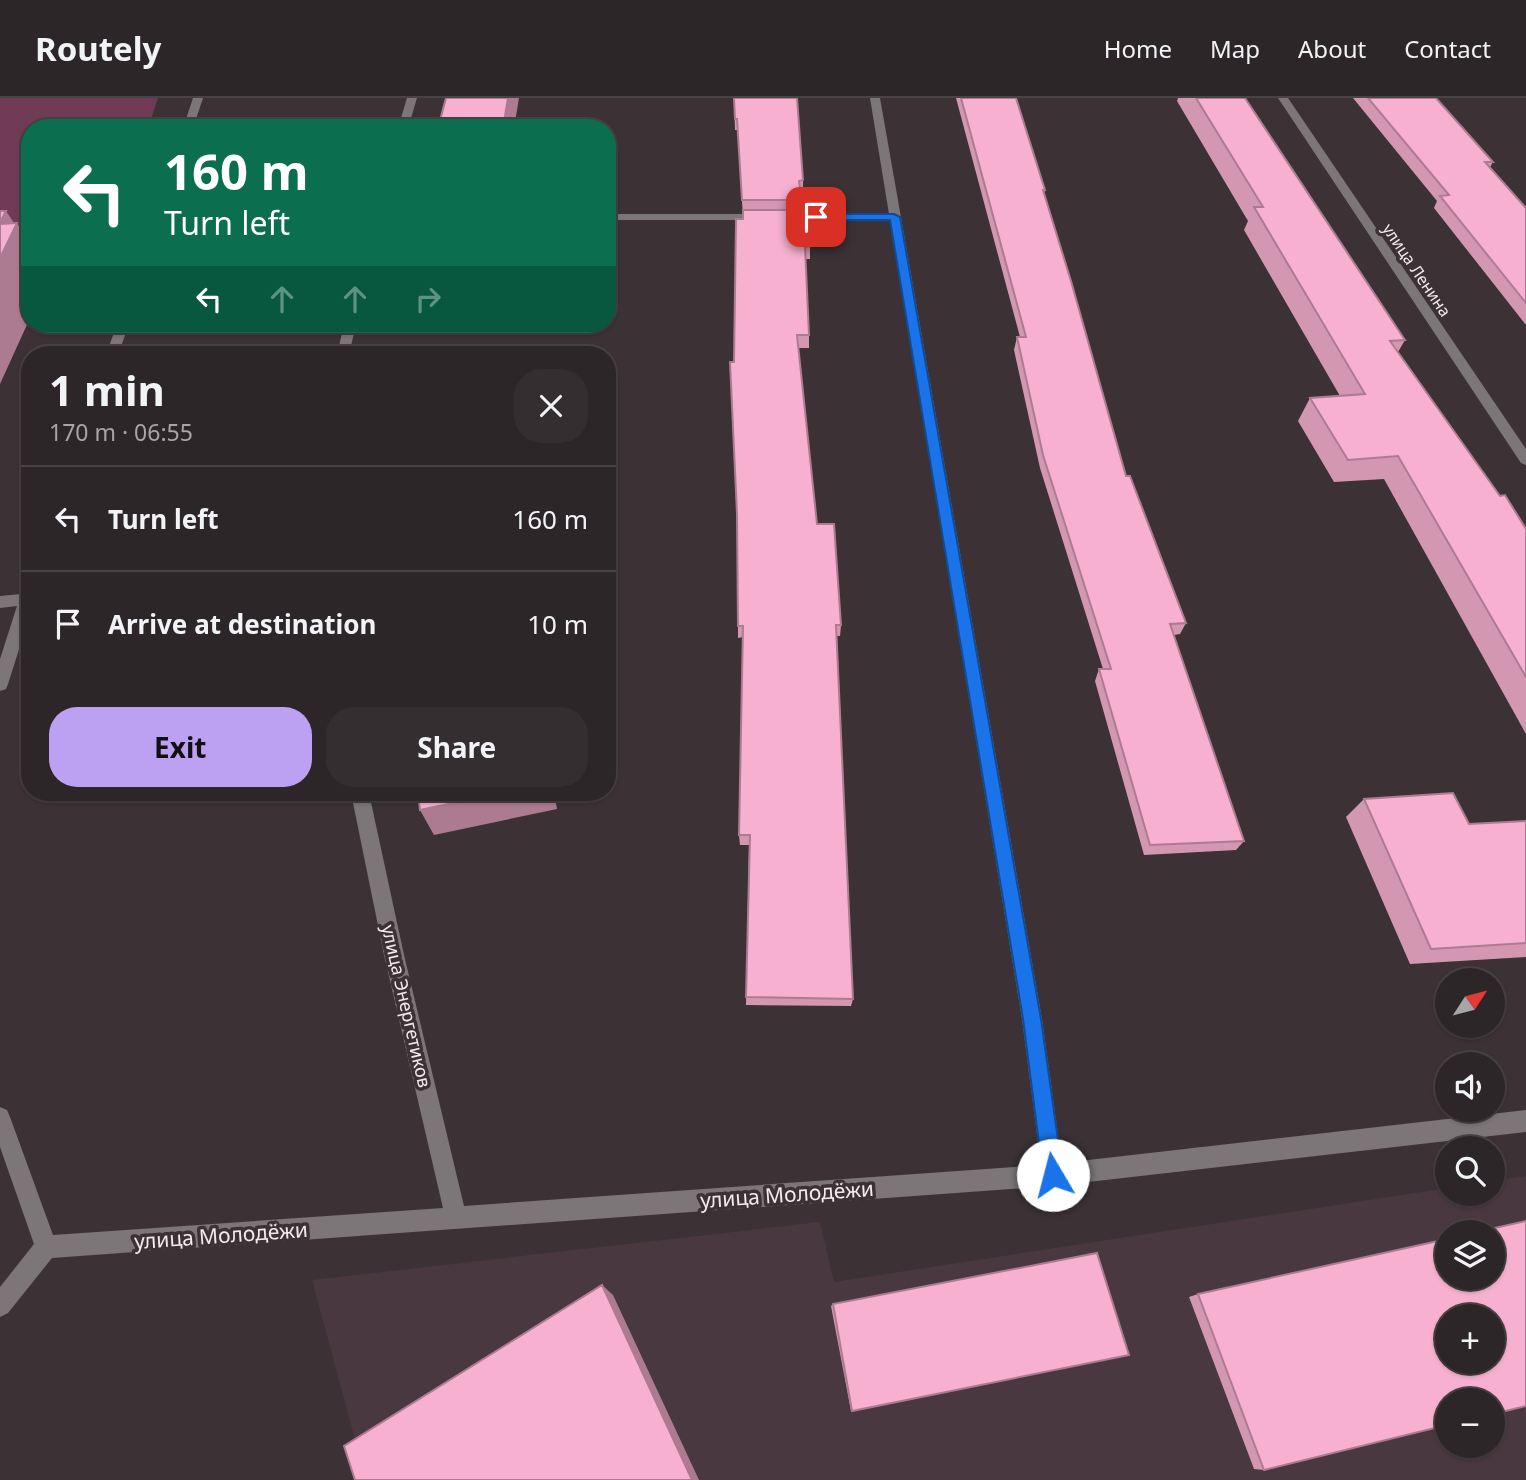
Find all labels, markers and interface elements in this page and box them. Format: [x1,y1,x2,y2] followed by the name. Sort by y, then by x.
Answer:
[35,26,161,71] text: Routely
[1104,32,1172,65] text: Home
[1210,32,1260,65] text: Map
[1298,32,1366,65] text: About
[1404,32,1491,65] text: Contact
[164,138,309,204] text: 160 m
[49,147,140,238] icon: left
[786,187,846,247] pin
[797,198,835,236] icon: arrive
[164,201,290,244] text: Turn left
[1378,219,1456,321] street label: улица Ленина
[190,280,228,318] icon: left
[263,280,301,318] icon: ahead
[336,280,374,318] icon: ahead
[409,280,447,318] icon: right
[49,361,165,418] text: 1 min
[514,369,588,443] button: close
[49,416,193,448] text: 170 m · 06:55
[49,500,87,538] icon: left
[108,501,219,537] text: Turn left
[512,501,588,537] text: 160 m
[49,605,87,643] icon: arrive
[108,606,377,642] text: Arrive at destination
[527,606,588,642] text: 10 m
[49,707,312,787] button: Exit
[326,707,588,787] button: Share
[377,922,437,1090] street label: улица Энергетиков
[1435,968,1505,1038] north arrow
[1435,968,1505,1458] map controls
[1435,1052,1505,1122] button: sound
[1435,1136,1505,1206] button: search
[1016,1138,1090,1212] position arrow
[699,1174,875,1214] street label: улица Молодёжи
[133,1215,309,1255] street label: улица Молодёжи
[1435,1220,1505,1290] button: layers
[1435,1304,1505,1374] button: +
[1435,1388,1505,1458] button: −

